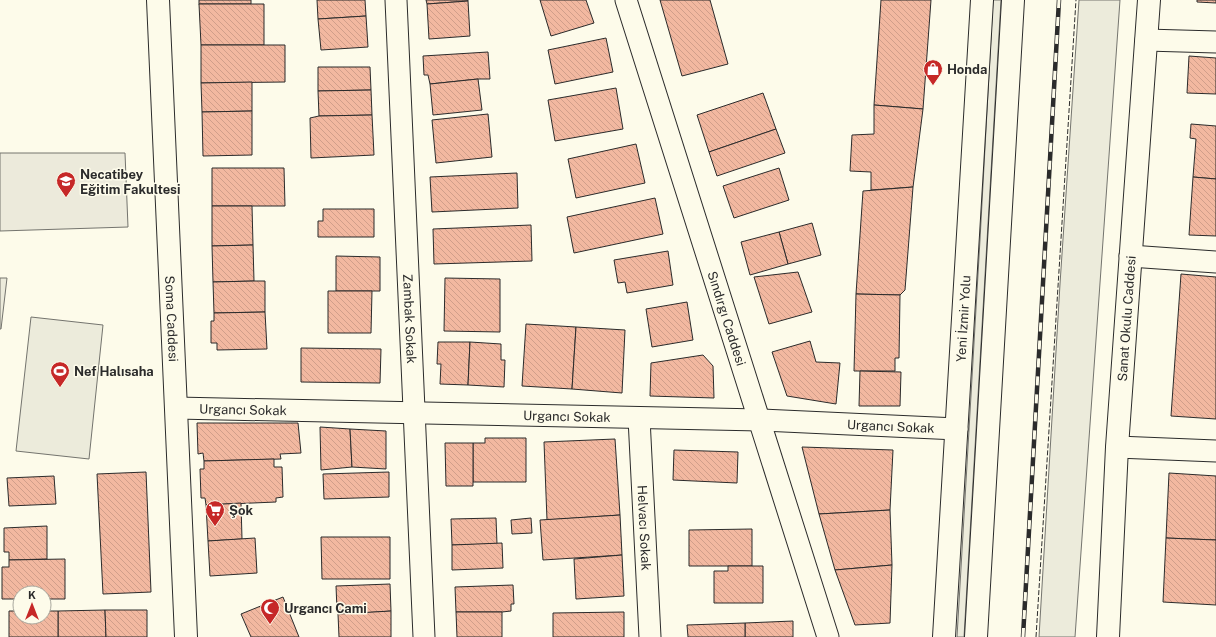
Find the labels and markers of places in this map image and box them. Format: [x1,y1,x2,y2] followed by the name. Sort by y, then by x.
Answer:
[922,58,944,86] shop icon: Honda
[947,62,987,77] place label: Honda
[80,167,180,197] place label: Necatibey Eğitim Fakultesi
[55,170,77,198] school or university icon: Necatibey Eğitim Fakultesi
[49,360,71,388] sports icon: Nef Halısaha
[74,364,154,379] place label: Nef Halısaha
[204,499,226,527] supermarket icon: Şok
[229,503,253,518] place label: Şok
[259,597,281,625] mosque icon: Urgancı Cami
[284,601,367,616] place label: Urgancı Cami

